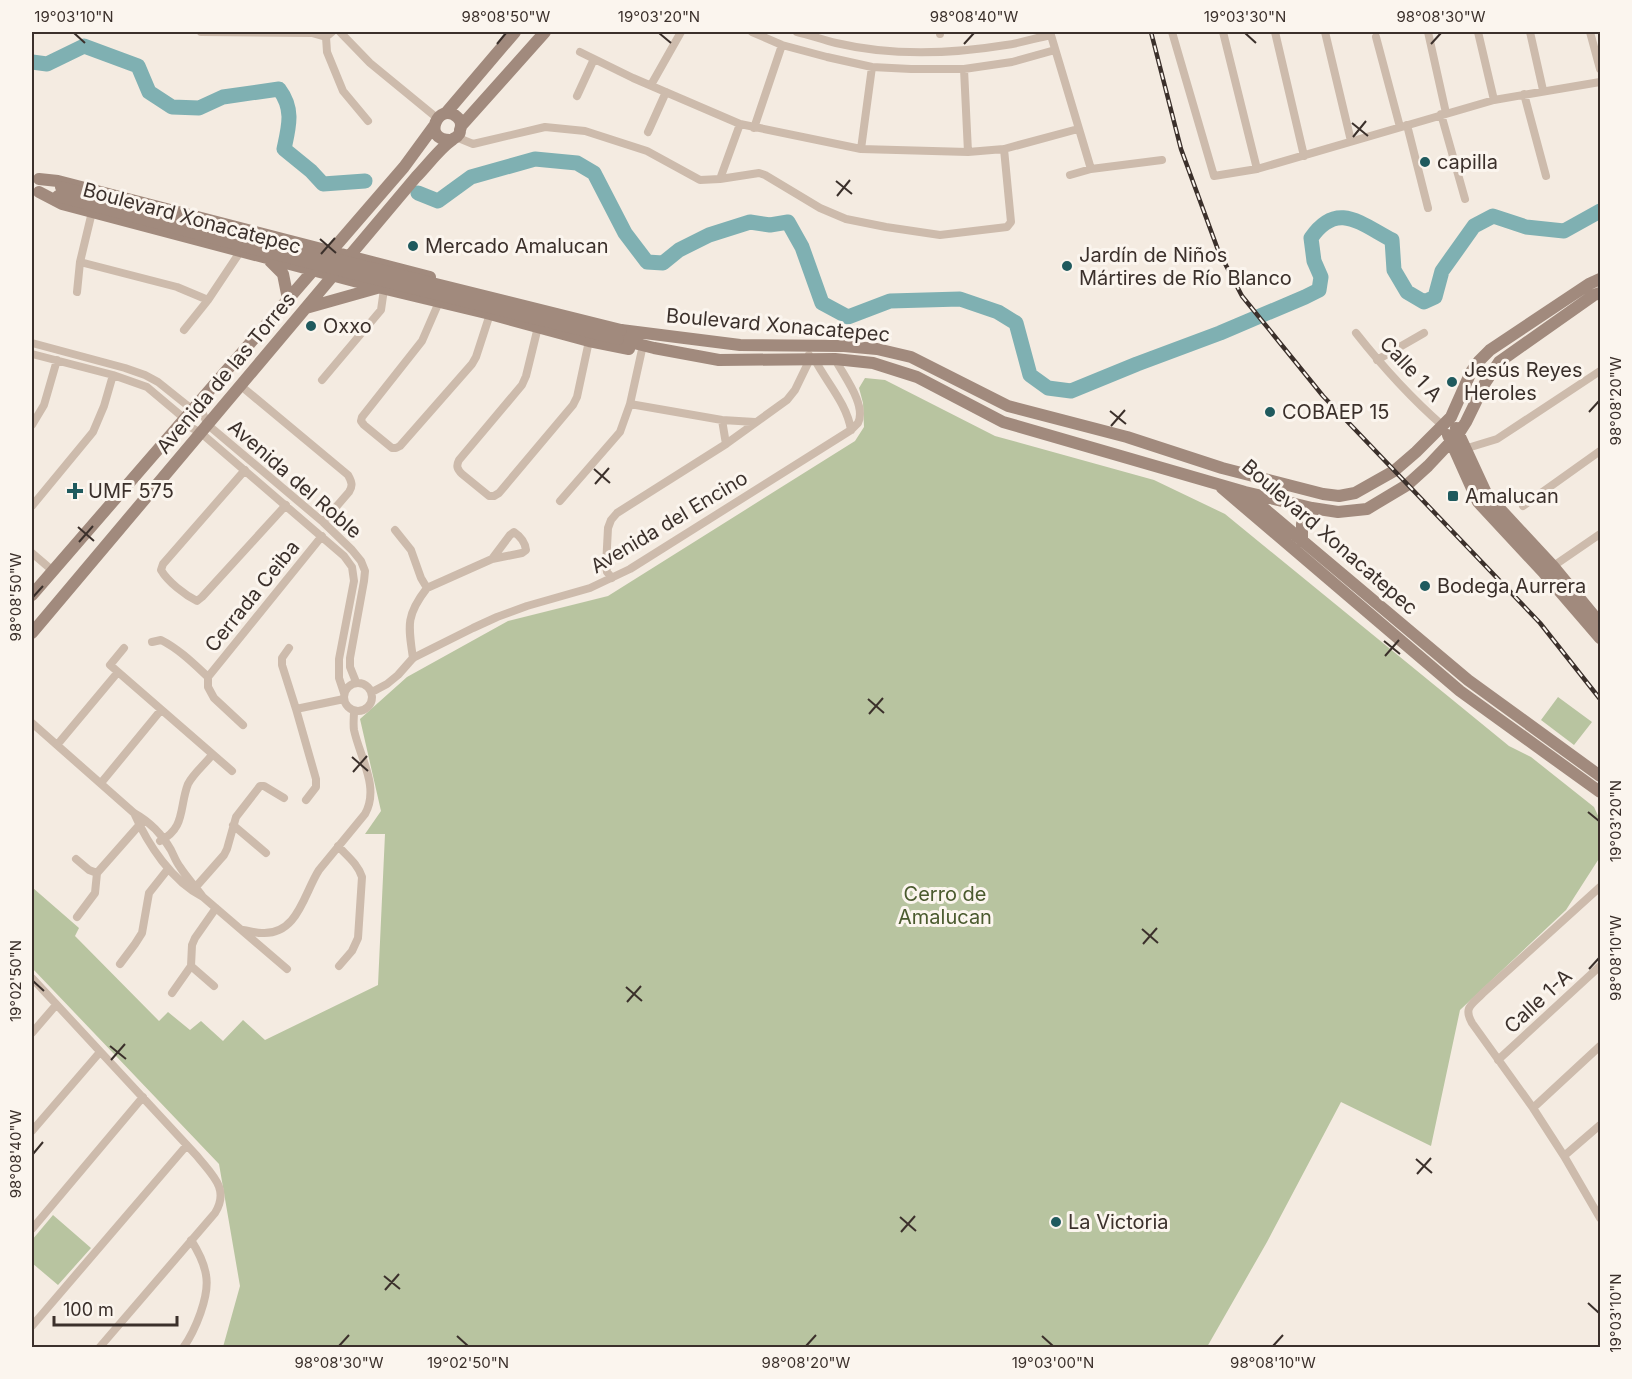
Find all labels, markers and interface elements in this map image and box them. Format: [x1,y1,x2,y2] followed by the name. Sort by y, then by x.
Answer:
[34,7,114,26] text: 19°03'10"N
[462,7,551,26] text: 98°08'50"W
[618,7,700,26] text: 19°03'20"N
[930,7,1018,26] text: 98°08'40"W
[1204,7,1286,26] text: 19°03'30"N
[1397,7,1486,26] text: 98°08'30"W
[1437,150,1498,174] place label: capilla
[1418,155,1432,169] marker: capilla
[80,177,304,259] street label: Boulevard Xonacatepec
[425,234,609,258] place label: Mercado Amalucan
[406,239,420,253] marker: Mercado Amalucan
[1079,243,1292,290] place label: Jardín de Niños Mártires de Río Blanco
[1060,259,1074,273] marker: Jardín de Niños Mártires de Río Blanco
[152,287,300,459] street label: Avenida de las Torres
[665,303,891,347] street label: Boulevard Xonacatepec
[323,314,372,338] place label: Oxxo
[304,319,318,333] marker: Oxxo
[1375,331,1447,407] street label: Calle 1 A
[1606,356,1625,445] text: 98°08'20"W
[1464,358,1583,405] place label: Jesús Reyes Heroles
[1445,375,1459,389] marker: Jesús Reyes Heroles
[1282,400,1390,424] place label: COBAEP 15
[1263,405,1277,419] marker: COBAEP 15
[224,415,366,543] street label: Avenida del Roble
[1237,454,1423,620] street label: Boulevard Xonacatepec
[586,466,752,578] street label: Avenida del Encino
[88,479,174,503] place label: UMF 575
[66,482,84,500] marker: UMF 575
[1465,484,1559,508] place label: Amalucan
[1446,489,1460,503] marker: Amalucan
[200,535,304,657] street label: Cerrada Ceiba
[6,552,25,641] text: 98°08'50"W
[1437,574,1586,598] place label: Bodega Aurrera
[1418,579,1432,593] marker: Bodega Aurrera
[1606,780,1625,862] text: 19°03'20"N
[898,882,992,929] park label: Cerro de Amalucan
[1606,915,1625,1001] text: 98°08'10"W
[6,940,25,1022] text: 19°02'50"N
[1499,964,1577,1038] street label: Calle 1-A
[6,1110,25,1198] text: 98°08'40"W
[1068,1210,1169,1234] place label: La Victoria
[1049,1215,1063,1229] marker: La Victoria
[1606,1273,1625,1353] text: 19°03'10"N
[54,1289,177,1327] scale bar
[63,1299,114,1320] text: 100 m
[295,1353,384,1372] text: 98°08'30"W
[427,1353,509,1372] text: 19°02'50"N
[762,1353,851,1372] text: 98°08'20"W
[1012,1353,1094,1372] text: 19°03'00"N
[1230,1353,1316,1372] text: 98°08'10"W

